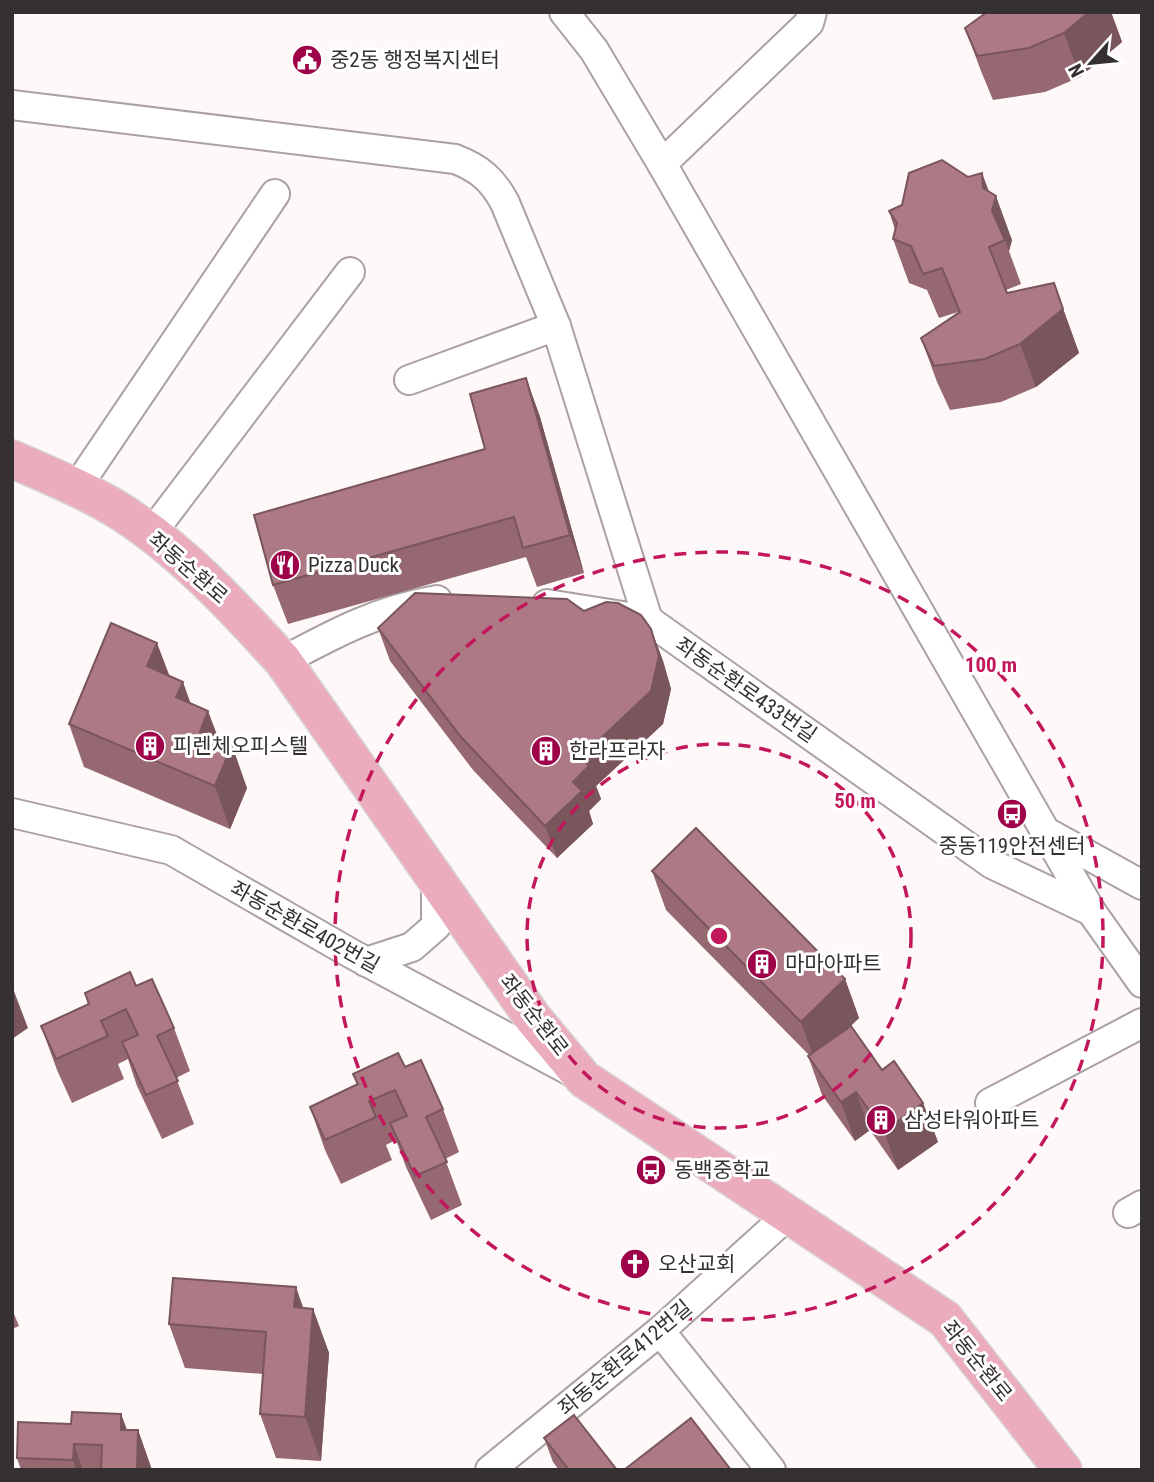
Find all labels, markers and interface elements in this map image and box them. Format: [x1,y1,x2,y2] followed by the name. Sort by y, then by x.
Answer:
[1056,28,1126,98] north arrow
[290,43,324,77] public building icon: 중2동 행정복지센터
[330,48,500,72] place label: 중2동 행정복지센터
[1063,60,1089,81] text: N
[144,527,232,609] street label: 좌동순환로
[268,548,302,582] restaurant icon: Pizza Duck
[308,553,400,577] place label: Pizza Duck
[671,632,821,748] street label: 좌동순환로433번길
[965,653,1017,677] text: 100 m
[133,729,167,763] building icon: 피렌체오피스텔
[173,734,308,758] place label: 피렌체오피스텔
[529,734,563,768] building icon: 한라프라자
[569,739,666,763] place label: 한라프라자
[834,789,876,813] text: 50 m
[995,797,1029,831] bus stop icon: 중동119안전센터
[938,834,1086,858] place label: 중동119안전센터
[226,876,384,978] street label: 좌동순환로402번길
[707,924,731,948] centre of rings
[745,947,779,981] building icon: 마마아파트
[785,952,882,976] place label: 마마아파트
[495,970,573,1060] street label: 좌동순환로
[864,1103,898,1137] building icon: 삼성타워아파트
[904,1108,1039,1132] place label: 삼성타워아파트
[634,1153,668,1187] bus stop icon: 동백중학교
[674,1158,771,1182] place label: 동백중학교
[618,1247,652,1281] church icon: 오산교회
[658,1252,735,1276] place label: 오산교회
[554,1295,696,1421] street label: 좌동순환로412번길
[937,1316,1017,1406] street label: 좌동순환로

